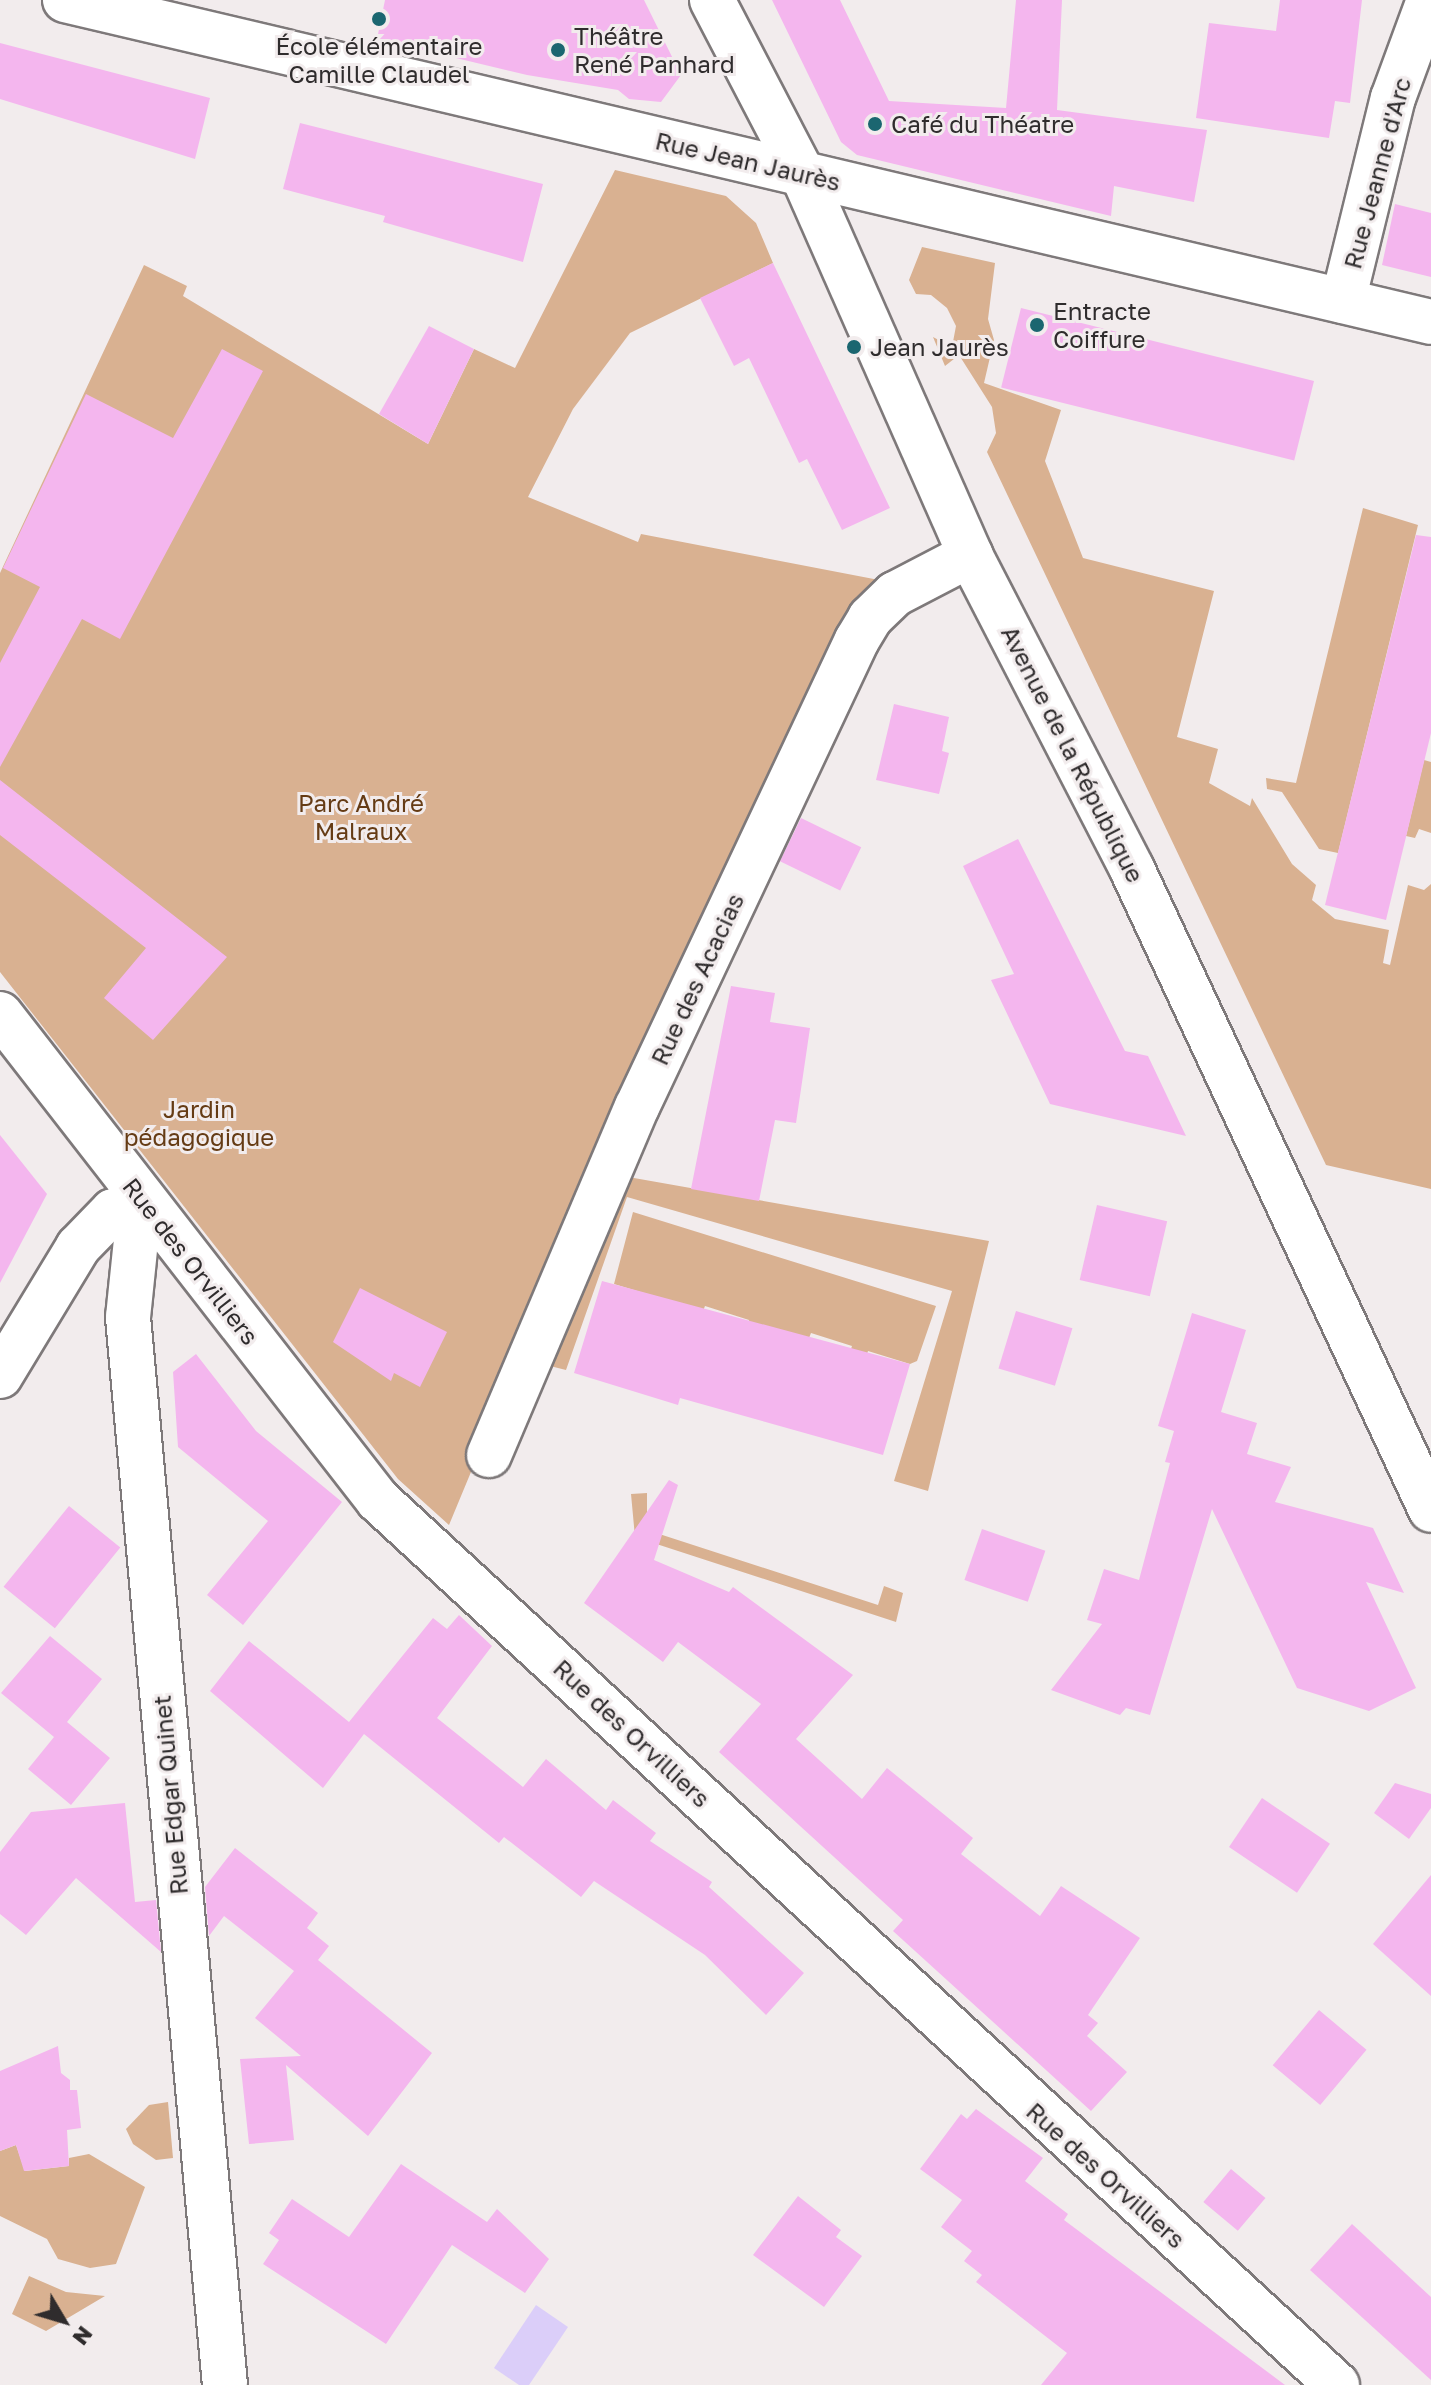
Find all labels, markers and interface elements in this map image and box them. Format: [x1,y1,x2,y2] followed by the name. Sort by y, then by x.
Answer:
[370,10,388,28] marker: École élémentaire Camille Claudel
[574,22,735,78] place label: Théâtre René Panhard
[276,32,482,88] place label: École élémentaire Camille Claudel
[549,41,567,59] marker: Théâtre René Panhard
[1338,74,1416,272] street label: Rue Jeanne d'Arc
[891,110,1074,138] place label: Café du Théatre
[866,115,884,133] marker: Café du Théatre
[653,126,843,196] street label: Rue Jean Jaurès
[1053,297,1151,353] place label: Entracte Coiffure
[1028,316,1046,334] marker: Entracte Coiffure
[870,333,1009,361] place label: Jean Jaurès
[845,338,863,356] marker: Jean Jaurès
[996,621,1150,887] street label: Avenue de la République
[298,789,424,845] park label: Parc André Malraux
[645,889,749,1069] street label: Rue des Acacias
[124,1095,274,1151] park label: Jardin pédagogique
[117,1172,265,1350] street label: Rue des Orvilliers
[548,1653,716,1813] street label: Rue des Orvilliers
[147,1694,193,1896] street label: Rue Edgar Quinet
[1021,2096,1191,2254] street label: Rue des Orvilliers
[24,2281,104,2361] north arrow
[68,2321,99,2351] text: N

